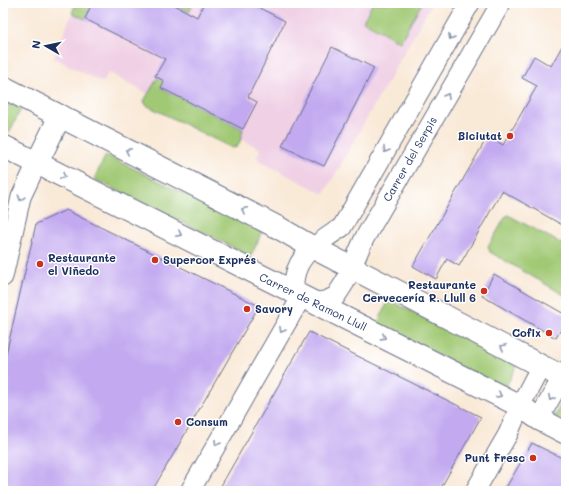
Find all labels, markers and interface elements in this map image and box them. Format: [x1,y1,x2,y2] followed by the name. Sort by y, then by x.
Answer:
[26,26,66,66] north arrow
[448,33,456,40] one-way arrow
[28,39,44,50] text: N
[442,93,449,100] one-way arrow
[379,114,440,204] street label: Carrer del Serpis
[458,128,502,143] place label: Biciutat
[505,131,515,141] marker: Biciutat
[384,146,391,153] one-way arrow
[125,148,133,155] one-way arrow
[59,171,66,178] one-way arrow
[17,195,26,202] one-way arrow
[241,207,248,215] one-way arrow
[175,230,182,237] one-way arrow
[48,250,116,278] place label: Restaurante el Viñedo
[163,252,257,267] place label: Supercor Exprés
[150,255,160,265] marker: Supercor Exprés
[35,259,45,269] marker: Restaurante el Viñedo
[257,269,369,334] street label: Carrer de Ramon Llull
[362,277,476,305] place label: Restaurante Cervecería R. Llull 6
[479,286,489,296] marker: Restaurante Cervecería R. Llull 6
[255,301,293,316] place label: Savory
[242,304,252,314] marker: Savory
[512,325,541,340] place label: Cofix
[279,326,286,333] one-way arrow
[544,328,554,338] marker: Cofix
[378,332,386,340] one-way arrow
[499,344,507,351] one-way arrow
[494,391,502,398] one-way arrow
[548,394,555,401] one-way arrow
[186,414,228,429] place label: Consum
[173,417,183,427] marker: Consum
[215,439,222,446] one-way arrow
[465,450,525,465] place label: Punt Fresc
[528,453,538,463] marker: Punt Fresc

